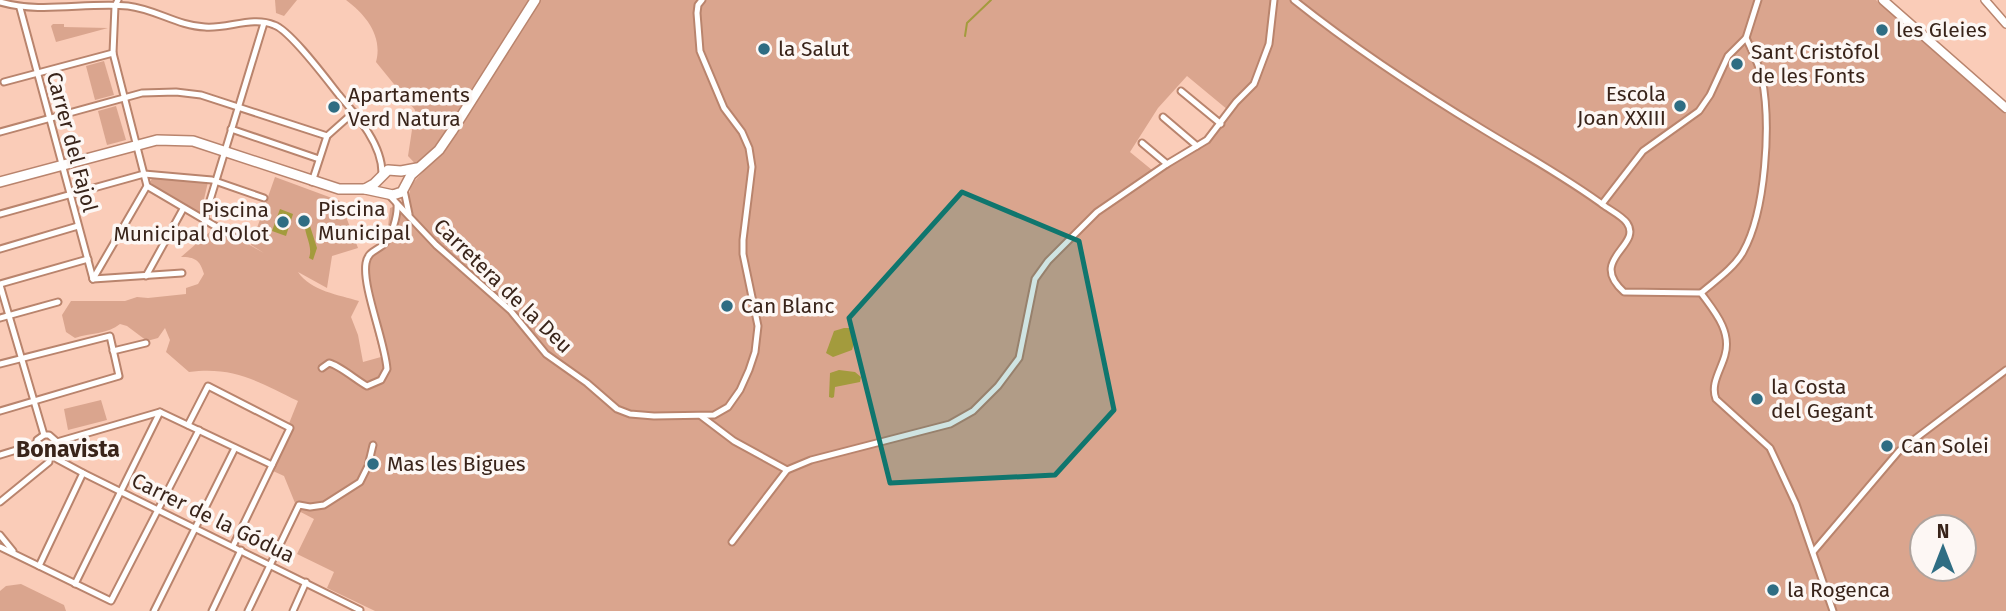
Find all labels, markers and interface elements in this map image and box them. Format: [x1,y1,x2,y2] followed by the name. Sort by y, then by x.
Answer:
[1896,17,1987,43] place label: les Gleies
[1874,22,1890,38] marker: les Gleies
[778,36,850,62] place label: la Salut
[1751,39,1879,89] place label: Sant Cristòfol de les Fonts
[756,41,772,57] marker: la Salut
[1729,56,1745,72] marker: Sant Cristòfol de les Fonts
[41,69,103,215] street label: Carrer del Fajol
[1577,81,1666,131] place label: Escola Joan XXIII
[348,82,470,132] place label: Apartaments Verd Natura
[1672,98,1688,114] marker: Escola Joan XXIII
[326,99,342,115] marker: Apartaments Verd Natura
[318,196,410,246] place label: Piscina Municipal
[113,197,269,247] place label: Piscina Municipal d'Olot
[296,213,312,229] marker: Piscina Municipal
[428,213,578,359] street label: Carretera de la Deu
[275,214,291,230] marker: Piscina Municipal d'Olot
[741,293,834,319] place label: Can Blanc
[719,298,735,314] marker: Can Blanc
[1771,374,1874,424] place label: la Costa del Gegant
[1749,391,1765,407] marker: la Costa del Gegant
[1901,433,1989,459] place label: Can Solei
[16,435,120,463] district label: Bonavista
[1879,438,1895,454] marker: Can Solei
[387,451,526,477] place label: Mas les Bigues
[365,456,381,472] marker: Mas les Bigues
[127,467,299,569] street label: Carrer de la Gódua
[1908,513,1978,583] north arrow
[1937,520,1949,543] text: N
[1787,577,1890,603] place label: la Rogenca
[1765,582,1781,598] marker: la Rogenca

